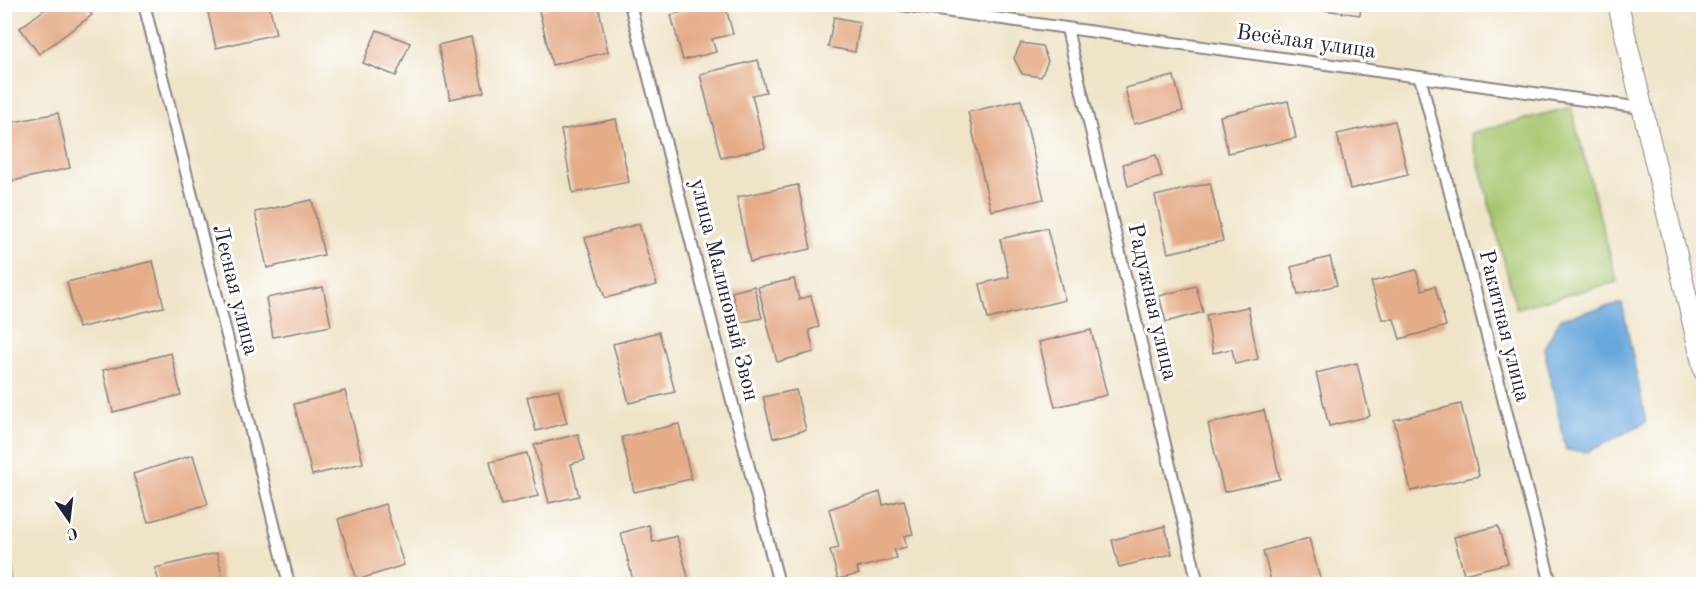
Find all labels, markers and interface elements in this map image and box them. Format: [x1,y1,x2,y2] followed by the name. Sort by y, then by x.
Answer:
[1235,21,1377,63] street label: Весёлая улица
[686,177,762,403] street label: улица Малиновый Звон
[1123,221,1181,383] street label: Радужная улица
[208,223,262,358] street label: Лесная улица
[1474,248,1534,404] street label: Ракитная улица
[39,490,99,550] north arrow
[65,524,79,542] text: С

